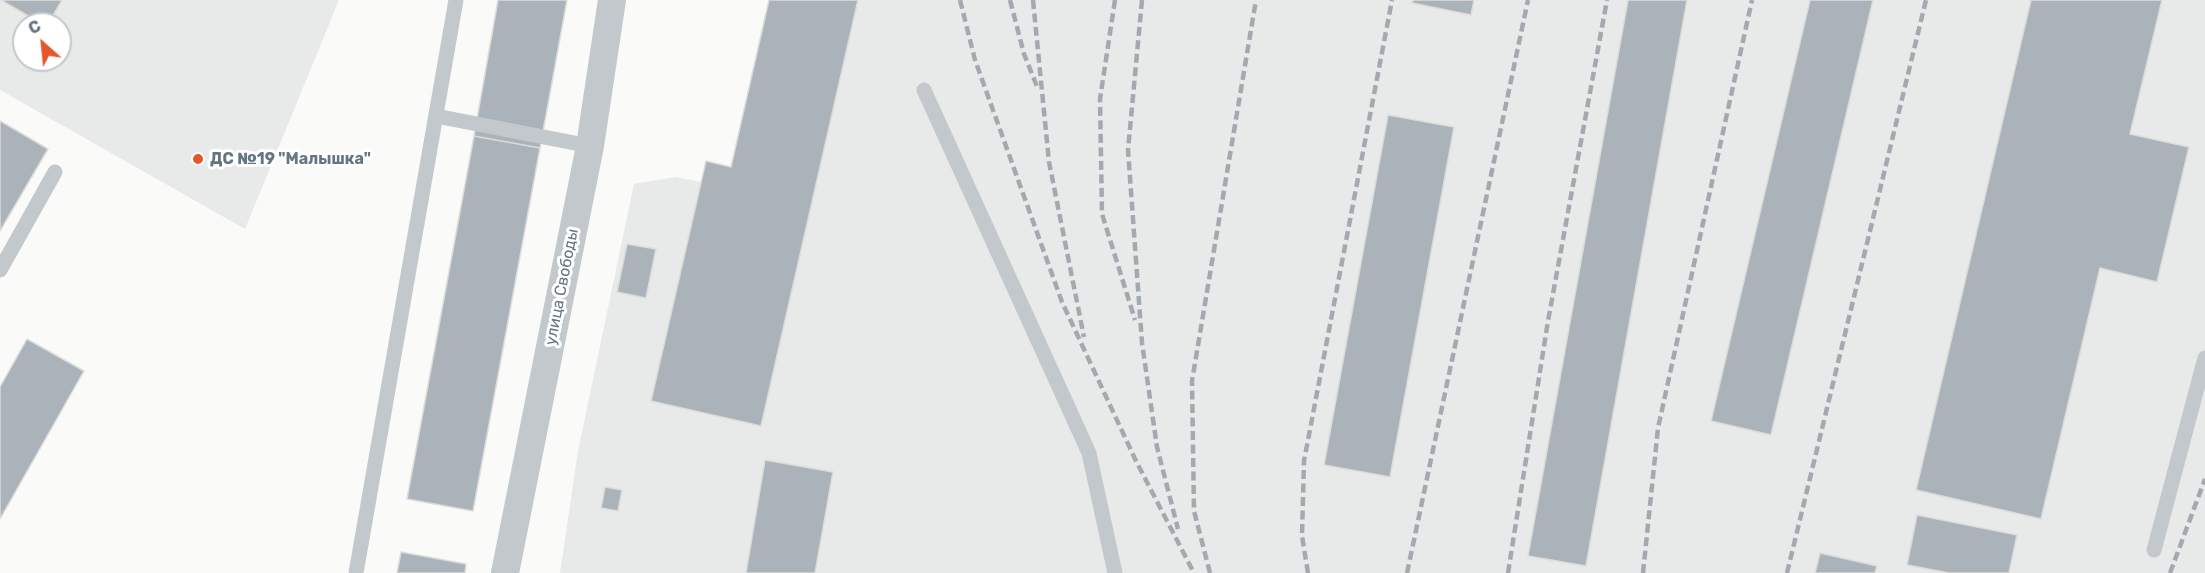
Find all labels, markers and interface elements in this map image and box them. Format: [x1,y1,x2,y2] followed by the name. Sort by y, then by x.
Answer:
[12,12,72,72] north arrow
[25,16,44,38] text: С
[210,149,371,169] place label: ДС №19 "Малышка"
[191,152,205,166] marker: ДС №19 "Малышка"
[541,227,583,347] street label: улица Свободы

